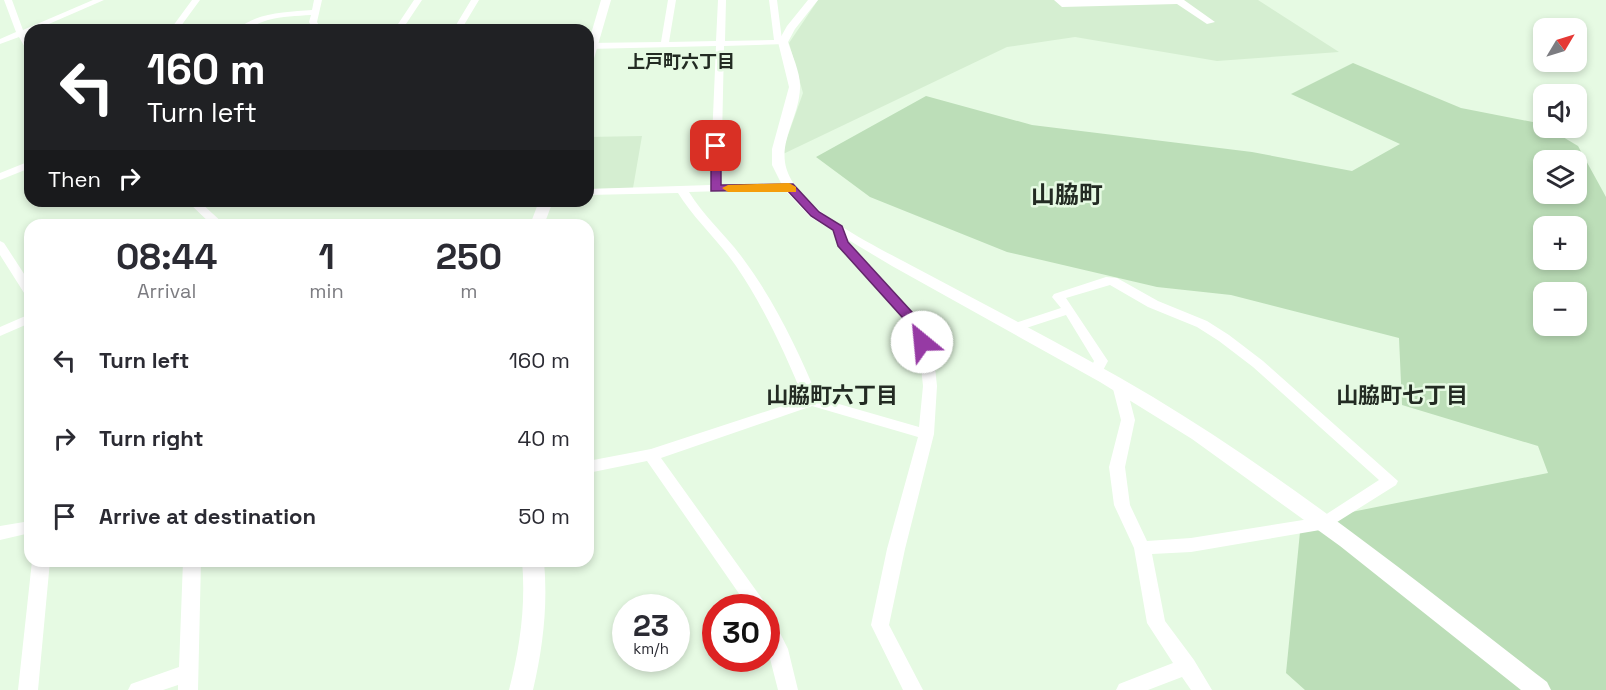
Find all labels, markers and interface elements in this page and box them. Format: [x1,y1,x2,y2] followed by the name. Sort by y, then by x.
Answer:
[1533,18,1587,72] north arrow
[1533,18,1587,336] map controls
[147,43,266,96] text: 160 m
[48,48,126,126] icon: left
[627,50,735,73] district label: 上戸町六丁目
[1533,84,1587,138] button: sound
[147,95,257,130] text: Turn left
[690,120,741,171] pin
[699,129,732,162] icon: arrive
[1533,150,1587,204] button: layers
[113,162,146,195] icon: right
[48,165,101,193] text: Then
[1031,179,1103,210] district label: 山脇町
[1533,216,1587,270] button: +
[116,234,217,280] text: 08:44
[318,234,335,280] text: 1
[436,234,502,280] text: 250
[137,278,196,304] text: Arrival
[309,278,344,304] text: min
[460,278,477,304] text: m
[1533,282,1587,336] button: −
[890,310,954,374] position arrow
[48,344,81,377] icon: left
[99,346,189,374] text: Turn left
[509,346,570,374] text: 160 m
[766,381,898,409] district label: 山脇町六丁目
[1336,381,1468,409] district label: 山脇町七丁目
[48,422,81,455] icon: right
[99,424,204,452] text: Turn right
[518,424,570,452] text: 40 m
[48,500,81,533] icon: arrive
[99,502,316,530] text: Arrive at destination
[518,502,570,530] text: 50 m
[702,594,780,672] speed limit sign: 30
[633,606,669,645] text: 23
[633,639,669,658] text: km/h

